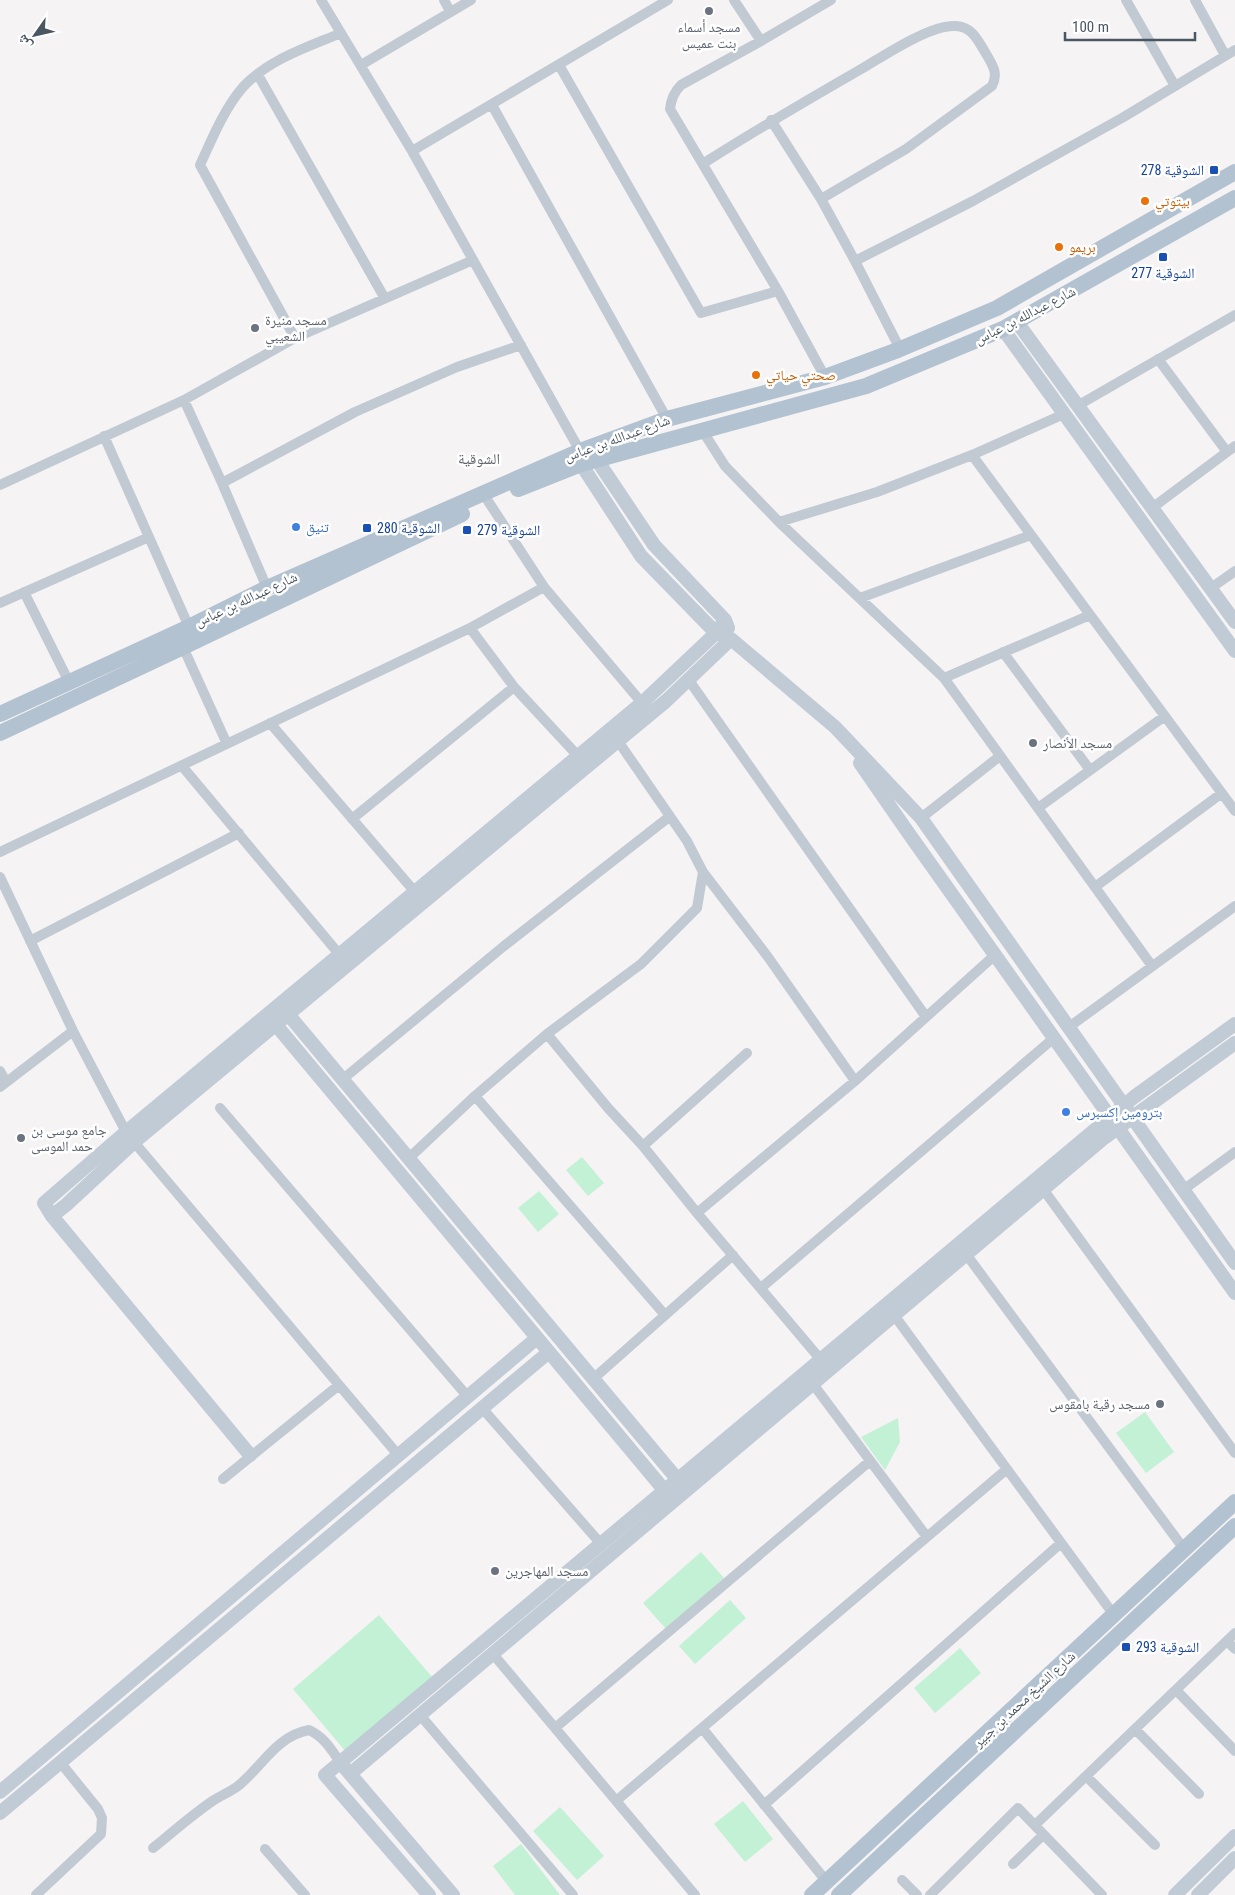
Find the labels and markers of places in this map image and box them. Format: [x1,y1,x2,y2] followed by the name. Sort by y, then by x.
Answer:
[703,5,715,17] marker: مسجد أسماء بنت عميس
[678,19,740,52] place label: مسجد أسماء بنت عميس
[1141,162,1204,179] place label: الشوقية 278
[1208,164,1220,176] marker: الشوقية 278
[1155,193,1190,213] place label: بيتوتي
[1139,195,1151,207] marker: بيتوتي
[1069,239,1096,256] place label: بريمو
[1053,241,1065,253] marker: بريمو
[1157,251,1169,263] marker: الشوقية 277
[1131,265,1195,282] place label: الشوقية 277
[265,312,327,348] place label: مسجد منيرة الشعيبي
[249,322,261,334] marker: مسجد منيرة الشعيبي
[766,367,836,387] place label: صحتي حياتي
[750,369,762,381] marker: صحتي حياتي
[306,519,329,537] place label: تنيق
[377,520,440,537] place label: الشوقية 280
[290,521,302,533] marker: تنيق
[361,522,373,534] marker: الشوقية 280
[477,522,540,539] place label: الشوقية 279
[461,524,473,536] marker: الشوقية 279
[1042,735,1112,752] place label: مسجد الأنصار
[1027,737,1039,749] marker: مسجد الأنصار
[1076,1104,1162,1122] place label: بترومين إكسبرس
[1060,1106,1072,1118] marker: بترومين إكسبرس
[31,1122,107,1155] place label: جامع موسى بن حمد الموسى
[15,1132,27,1144] marker: جامع موسى بن حمد الموسى
[1049,1396,1150,1413] place label: مسجد رقية بامقوس
[1154,1398,1166,1410] marker: مسجد رقية بامقوس
[505,1563,588,1580] place label: مسجد المهاجرين
[489,1565,501,1577] marker: مسجد المهاجرين
[1136,1639,1199,1656] place label: الشوقية 293
[1120,1641,1132,1653] marker: الشوقية 293

